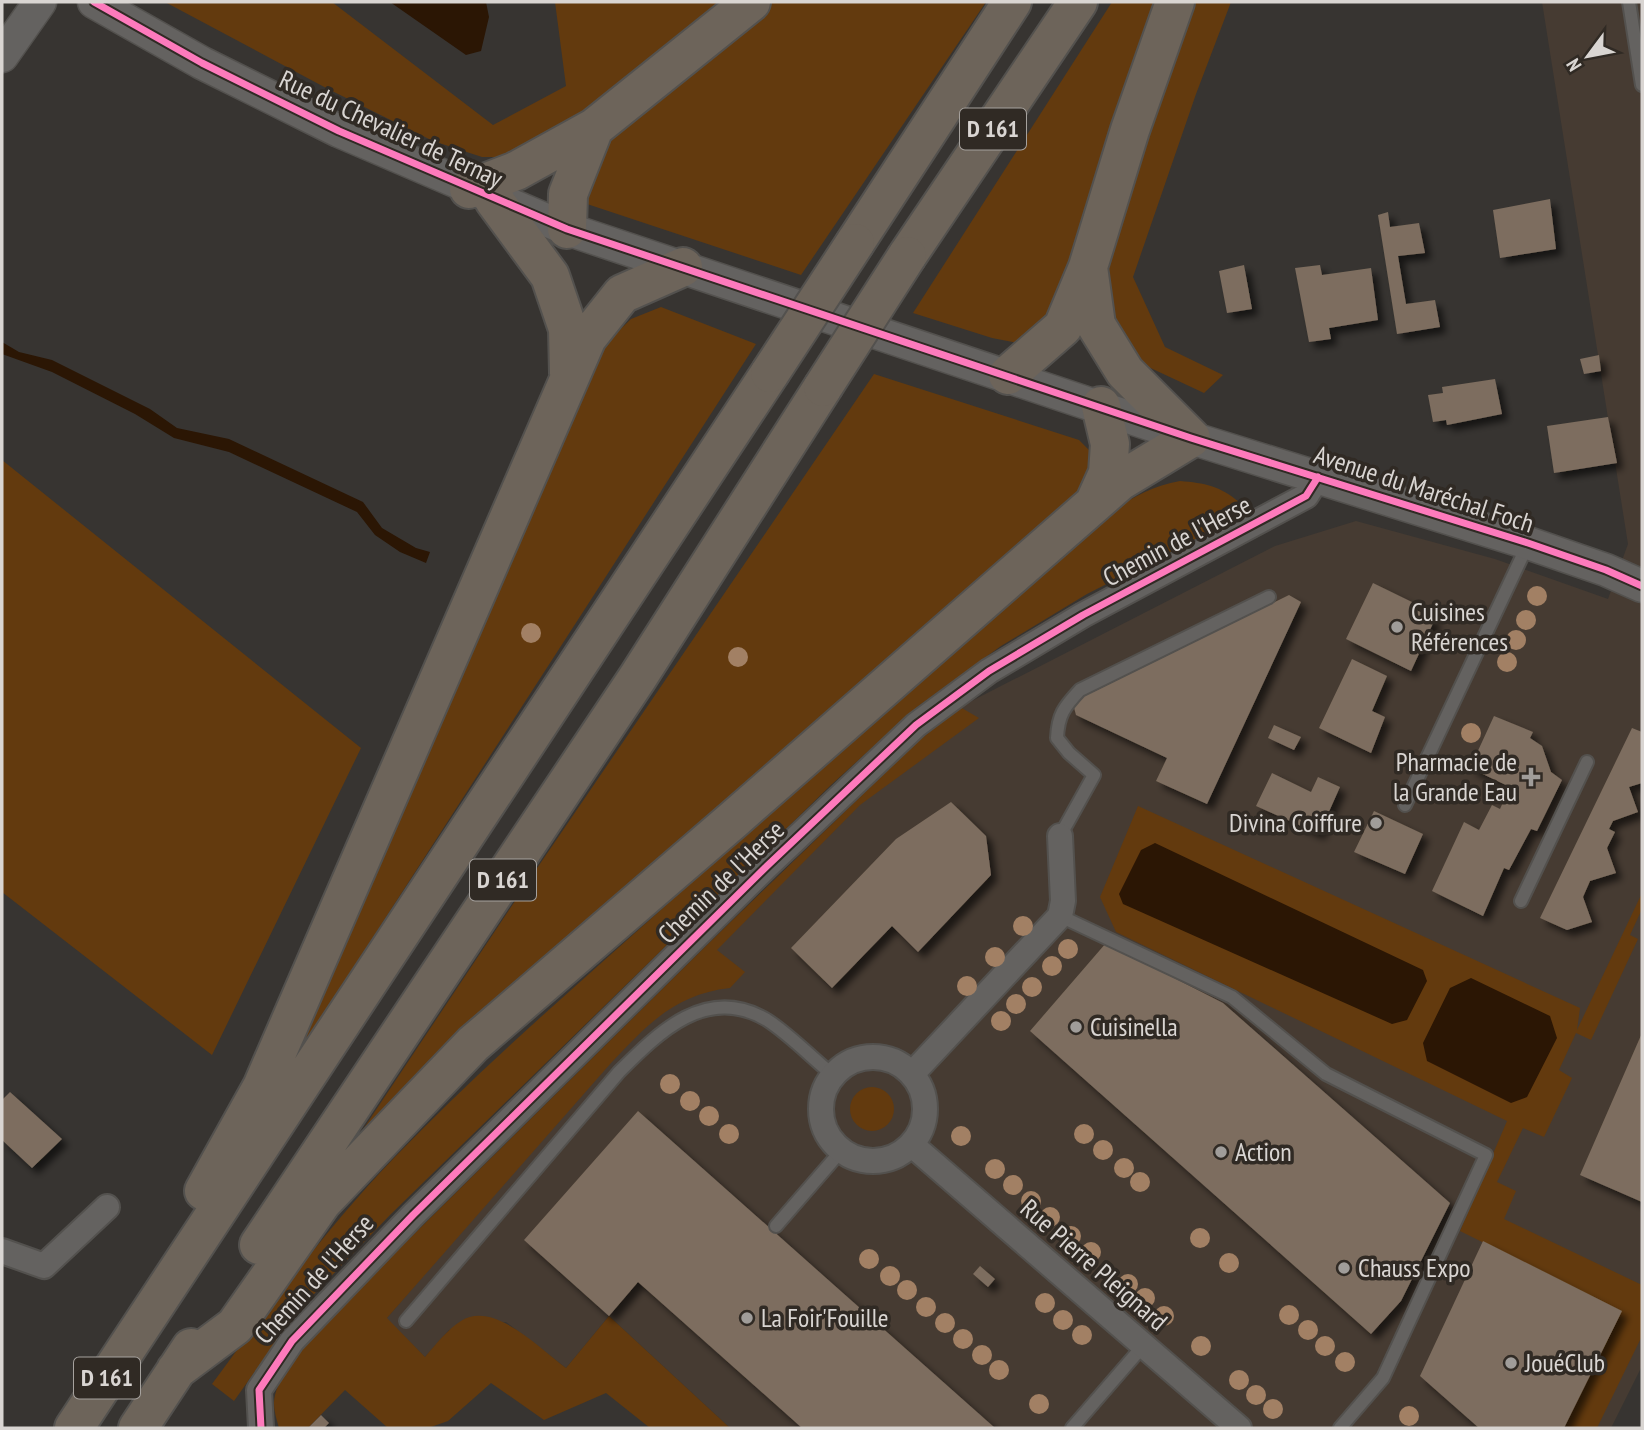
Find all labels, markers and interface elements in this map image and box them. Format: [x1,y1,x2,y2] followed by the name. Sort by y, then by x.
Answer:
[1553,21,1623,91] north arrow
[1561,54,1586,76] text: N
[274,62,508,195] street label: Rue du Chevalier de Ternay
[960,108,1026,149] road number: D 161
[1310,437,1538,540] street label: Avenue du Maréchal Foch
[1097,488,1257,593] street label: Chemin de l'Herse
[1411,595,1508,658] place label: Cuisines Références
[1389,619,1405,635] marker: Cuisines Références
[1393,745,1517,808] place label: Pharmacie de la Grande Eau
[1523,769,1539,785] marker: Pharmacie de la Grande Eau
[1229,806,1362,839] place label: Divina Coiffure
[650,813,791,950] street label: Chemin de l'Herse
[1368,815,1384,831] marker: Divina Coiffure
[470,860,536,900] road number: D 161
[1090,1010,1178,1043] place label: Cuisinella
[1068,1019,1084,1035] marker: Cuisinella
[1235,1135,1292,1168] place label: Action
[1213,1144,1229,1160] marker: Action
[1014,1192,1175,1338] street label: Rue Pierre Pleignard
[247,1207,380,1350] street label: Chemin de l'Herse
[1358,1251,1471,1284] place label: Chauss Expo
[1336,1260,1352,1276] marker: Chauss Expo
[761,1301,889,1334] place label: La Foir'Fouille
[739,1310,755,1326] marker: La Foir'Fouille
[1524,1346,1605,1379] place label: JouéClub
[1503,1355,1519,1371] marker: JouéClub
[74,1358,140,1398] road number: D 161

